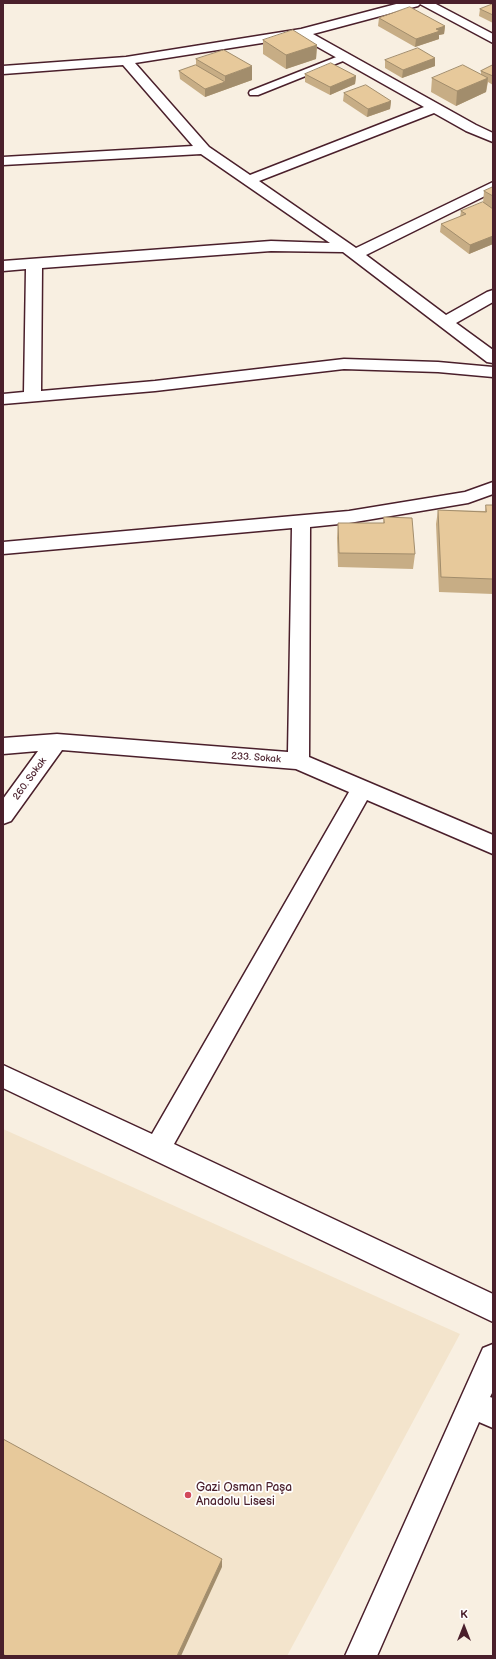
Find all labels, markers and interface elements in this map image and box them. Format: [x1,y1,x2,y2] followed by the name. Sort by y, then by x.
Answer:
[231,750,281,766] street label: 233. Sokak
[11,755,49,803] street label: 260. Sokak
[196,1481,292,1509] place label: Gazi Osman Paşa Anadolu Lisesi
[183,1490,193,1500] marker: Gazi Osman Paşa Anadolu Lisesi
[444,1607,484,1647] north arrow
[460,1608,468,1621] text: K

